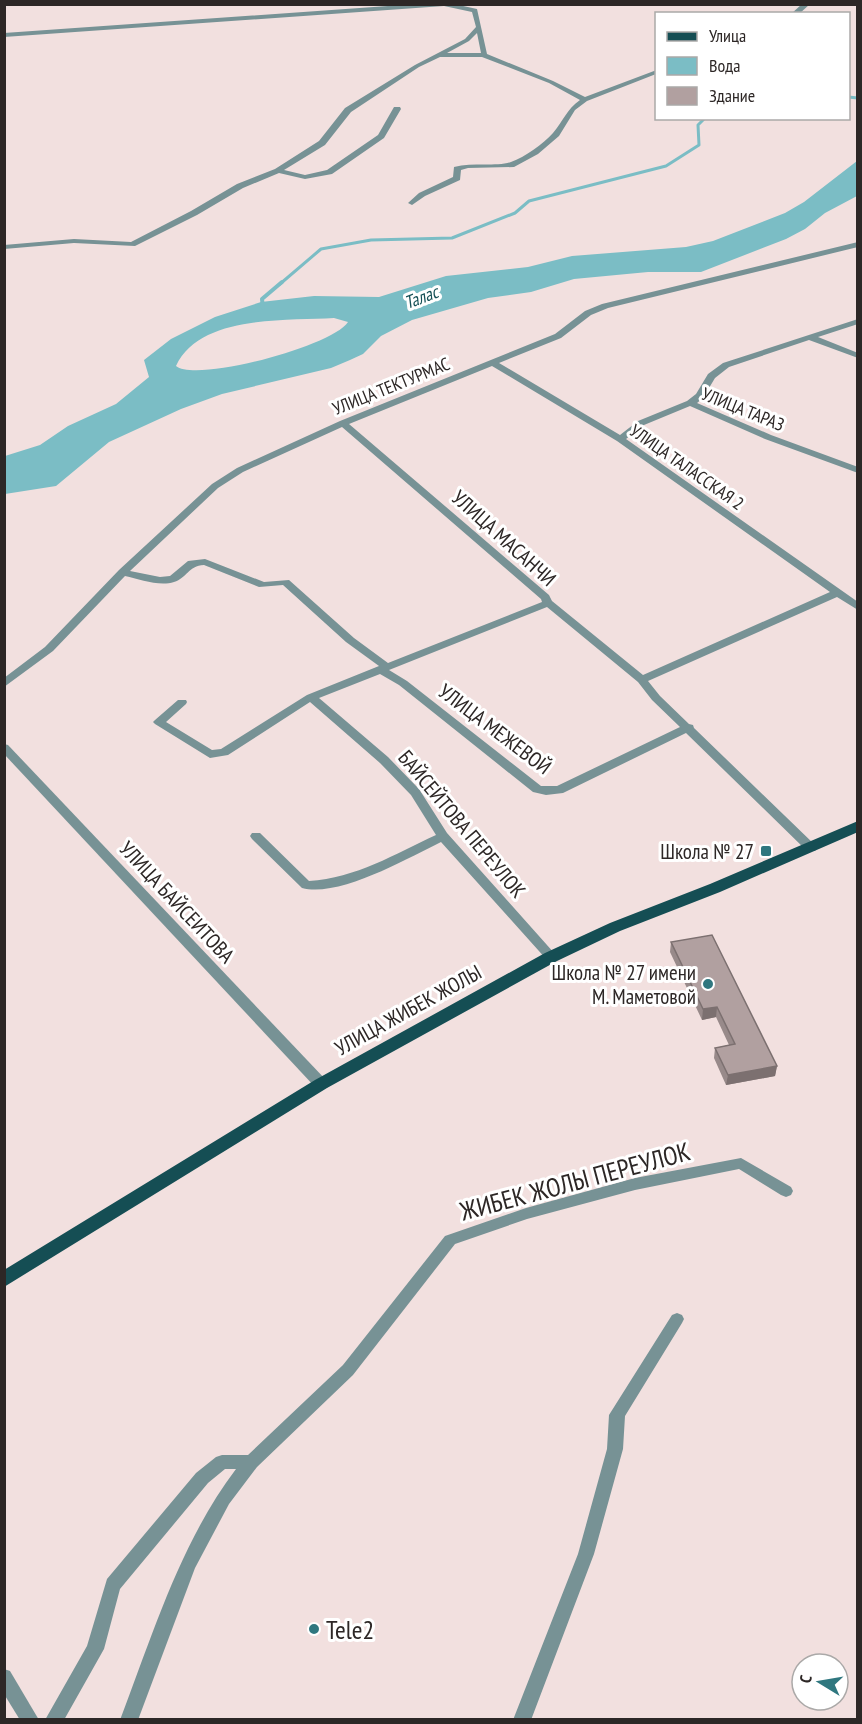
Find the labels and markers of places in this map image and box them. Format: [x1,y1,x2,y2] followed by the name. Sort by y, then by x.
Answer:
[660,838,754,865] place label: Школа № 27
[759,844,773,858] marker: Школа № 27
[551,959,696,1010] place label: Школа № 27 имени М. Маметовой
[701,977,715,991] marker: Школа № 27 имени М. Маметовой
[326,1613,374,1646] place label: Tele2
[307,1622,321,1636] marker: Tele2

